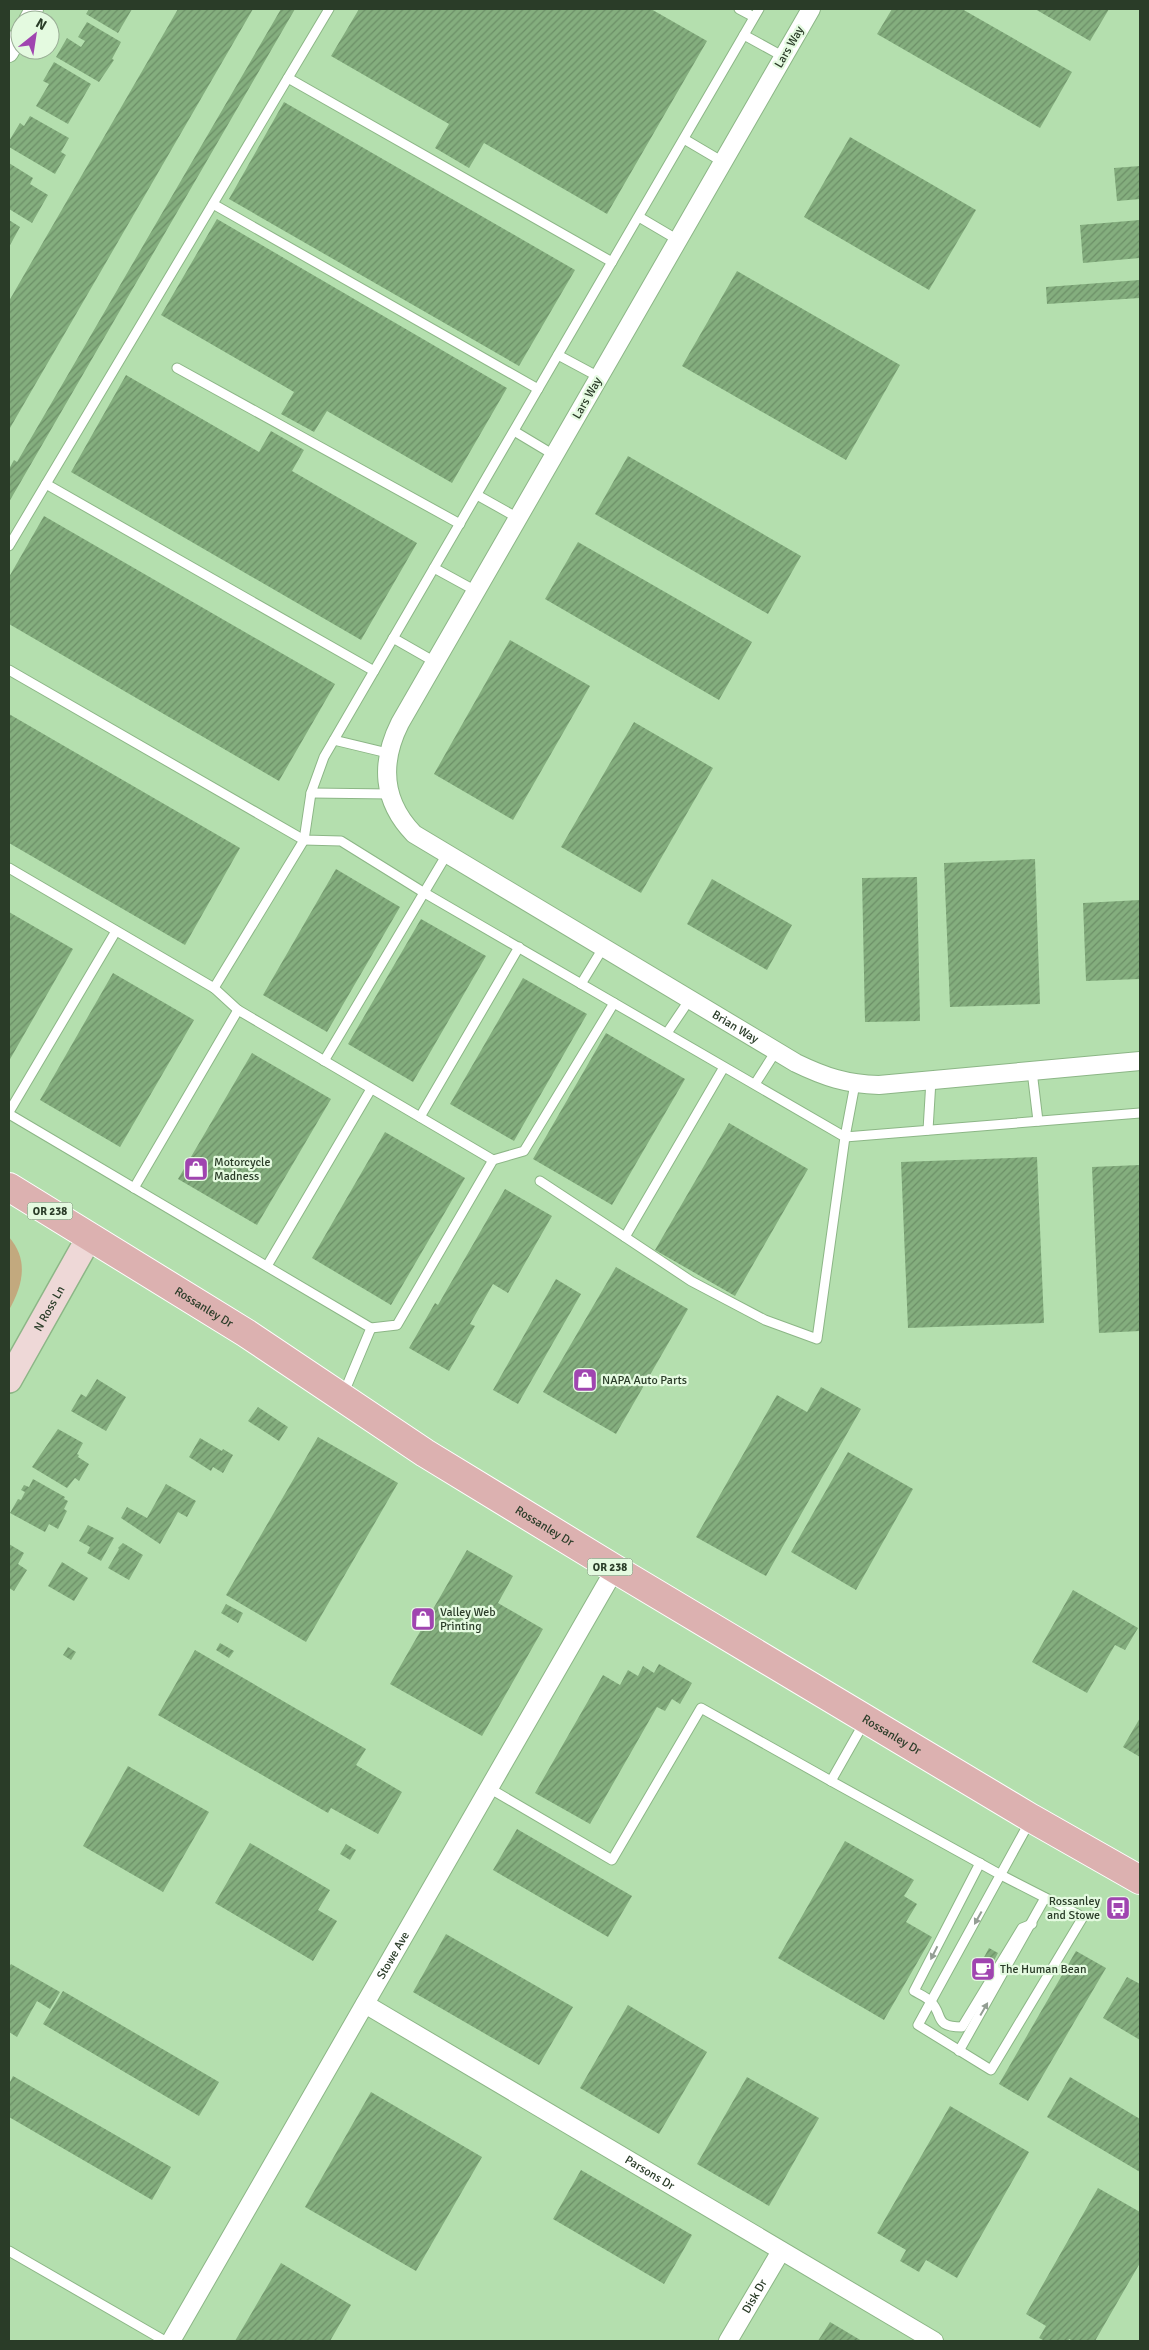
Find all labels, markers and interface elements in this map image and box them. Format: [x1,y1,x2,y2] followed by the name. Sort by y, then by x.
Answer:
[10,10,60,60] north arrow
[33,14,50,34] text: N
[771,23,808,71] street label: Lars Way
[569,374,606,422] street label: Lars Way
[709,1007,761,1047] street label: Brian Way
[214,1155,271,1184] place label: Motorcycle Madness
[183,1156,209,1182] shop icon: Motorcycle Madness
[28,1202,72,1220] road number: OR 238
[31,1283,68,1334] street label: N Ross Ln
[172,1284,236,1332] street label: Rossanley Dr
[572,1367,598,1393] shop icon: NAPA Auto Parts
[602,1373,687,1388] place label: NAPA Auto Parts
[512,1503,577,1550] street label: Rossanley Dr
[588,1558,632,1575] road number: OR 238
[440,1605,495,1634] place label: Valley Web Printing
[410,1606,436,1632] shop icon: Valley Web Printing
[859,1712,924,1759] street label: Rossanley Dr
[1047,1894,1100,1923] place label: Rossanley and Stowe
[1105,1895,1131,1921] bus stop icon: Rossanley and Stowe
[974,1910,982,1925] one-way arrow
[374,1929,413,1982] street label: Stowe Ave
[930,1946,938,1960] one-way arrow
[970,1956,996,1982] cafe icon: The Human Bean
[1000,1962,1086,1977] place label: The Human Bean
[979,2002,988,2015] one-way arrow
[622,2153,678,2194] street label: Parsons Dr
[739,2276,771,2316] street label: Disk Dr

